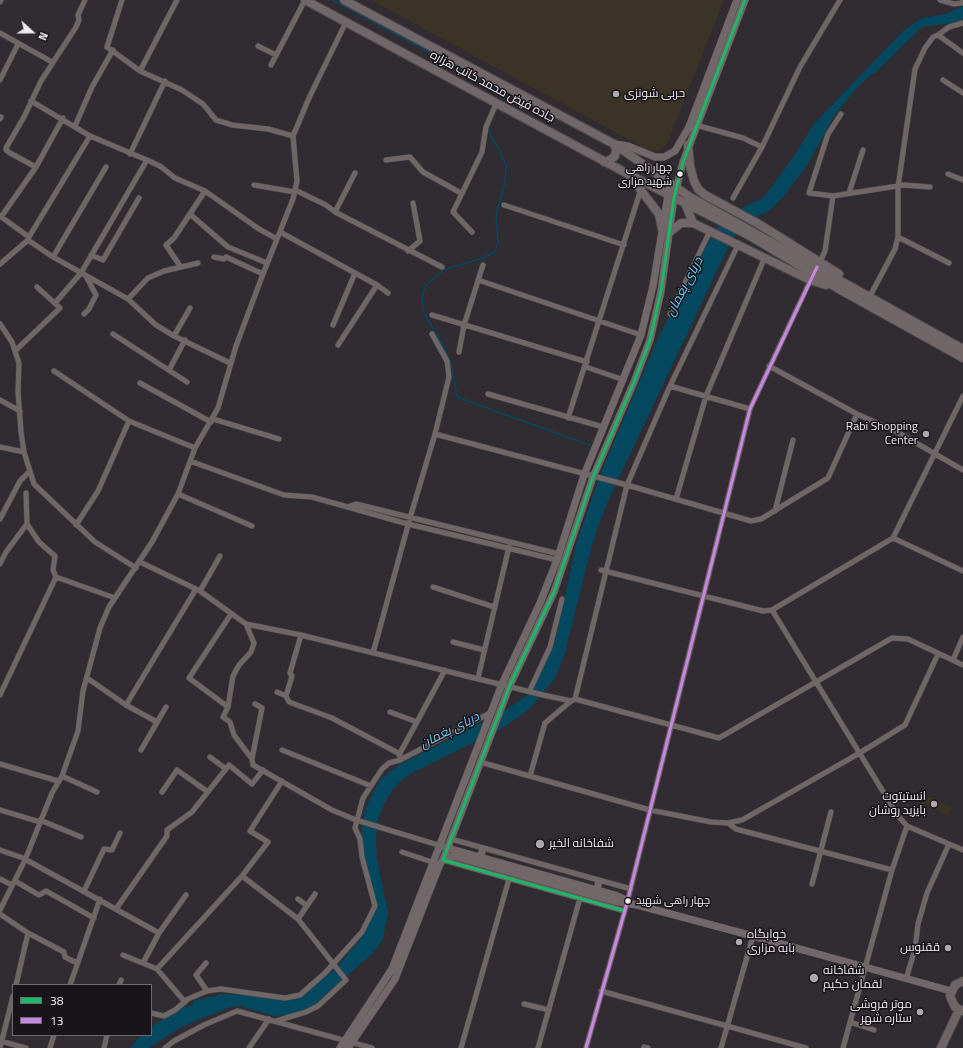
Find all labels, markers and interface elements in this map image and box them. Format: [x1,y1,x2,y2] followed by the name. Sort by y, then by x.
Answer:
[12,12,52,52] north arrow
[34,30,52,43] text: N
[427,48,557,126] street label: جاده فیض محمد کاتب هزاره
[624,87,685,101] place label: حربی شونزی
[611,89,621,99] marker: حربی شونزی
[618,161,672,187] place label: چهار راهی شهید مزاری
[675,169,685,179] marker: چهار راهی شهید مزاری
[663,255,707,319] water label: دریای پغمان
[846,420,918,448] place label: Rabi Shopping Center
[921,429,931,439] marker: Rabi Shopping Center
[418,709,482,753] water label: دریای پغمان
[869,790,926,818] place label: انستیتوت بایزید روشان
[929,799,939,809] marker: انستیتوت بایزید روشان
[549,837,614,851] place label: شفاخانه الخیر
[534,838,546,850] marker: شفاخانه الخیر
[636,894,710,908] place label: چهار راهی شهید
[623,896,633,906] marker: چهار راهی شهید
[747,928,795,956] place label: خوابگاه بابه مزاری
[734,937,744,947] marker: خوابگاه بابه مزاری
[900,941,940,955] place label: ققنوس
[943,943,953,953] marker: ققنوس
[823,964,882,992] place label: شفاخانه لقمان حکیم
[808,972,820,984] marker: شفاخانه لقمان حکیم
[12,984,152,1036] legend
[50,991,63,1010] text: 38
[850,998,912,1026] place label: موتر فروشی ستاره شهر
[915,1007,925,1017] marker: موتر فروشی ستاره شهر
[50,1011,63,1030] text: 13

